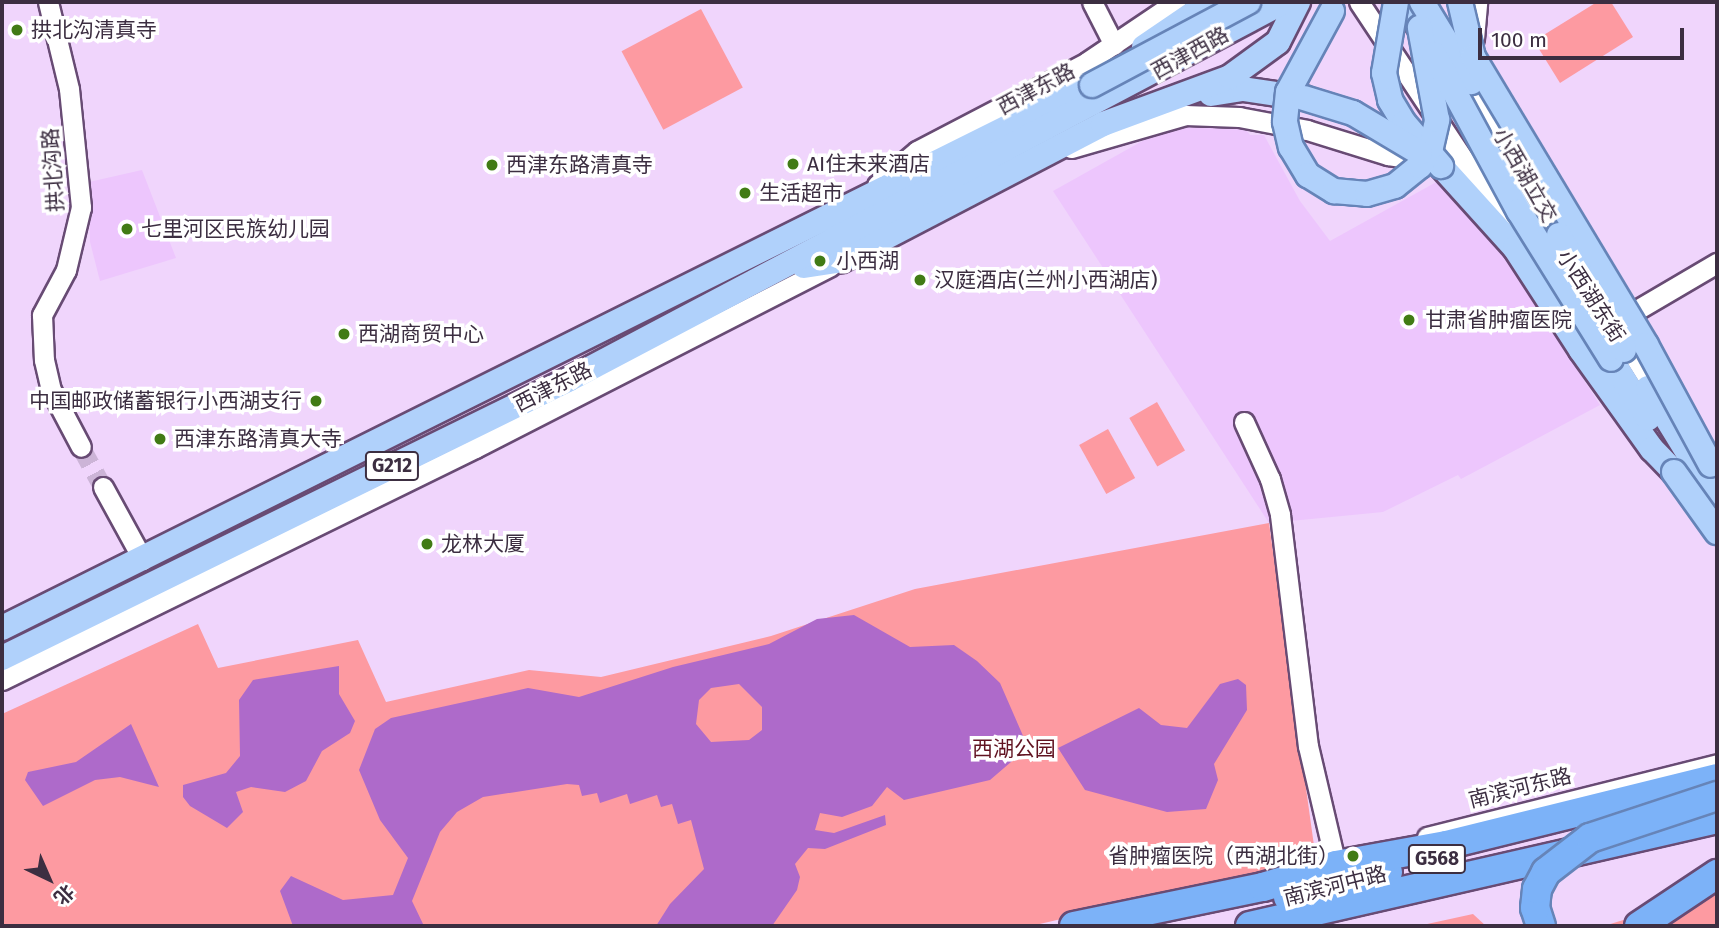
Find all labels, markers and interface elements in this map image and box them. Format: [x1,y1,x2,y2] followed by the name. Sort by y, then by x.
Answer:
[1481,14,1688,58] scale bar
[31,17,157,43] place label: 拱北沟清真寺
[9,22,25,38] marker: 拱北沟清真寺
[1147,22,1233,84] street label: 西津西路
[1491,27,1547,53] text: 100 m
[993,58,1079,120] street label: 西津东路
[1488,123,1562,227] street label: 小西湖立交
[38,127,68,213] street label: 拱北沟路
[807,151,930,177] place label: AI住未来酒店
[506,152,653,178] place label: 西津东路清真寺
[785,156,801,172] marker: AI住未来酒店
[484,157,500,173] marker: 西津东路清真寺
[759,180,843,206] place label: 生活超市
[737,185,753,201] marker: 生活超市
[141,216,330,242] place label: 七里河区民族幼儿园
[119,221,135,237] marker: 七里河区民族幼儿园
[1552,245,1630,347] street label: 小西湖东街
[836,248,899,274] place label: 小西湖
[810,251,830,271] marker: 小西湖
[934,267,1158,293] place label: 汉庭酒店(兰州小西湖店)
[912,272,928,288] marker: 汉庭酒店(兰州小西湖店)
[1425,307,1572,333] place label: 甘肃省肿瘤医院
[1399,310,1419,330] marker: 甘肃省肿瘤医院
[358,321,484,347] place label: 西湖商贸中心
[336,326,352,342] marker: 西湖商贸中心
[510,357,596,417] street label: 西津东路
[29,388,302,414] place label: 中国邮政储蓄银行小西湖支行
[308,393,324,409] marker: 中国邮政储蓄银行小西湖支行
[174,426,342,452] place label: 西津东路清真大寺
[152,431,168,447] marker: 西津东路清真大寺
[364,450,420,481] road number: G212
[441,531,525,557] place label: 龙林大厦
[419,536,435,552] marker: 龙林大厦
[972,736,1056,762] park label: 西湖公园
[1466,763,1574,813] street label: 南滨河东路
[1108,843,1339,869] place label: 省肿瘤医院（西湖北街）
[14,844,84,914] north arrow
[1407,844,1467,874] road number: G568
[1345,848,1361,864] marker: 省肿瘤医院（西湖北街）
[1281,861,1389,911] street label: 南滨河中路
[49,880,79,909] text: 北

